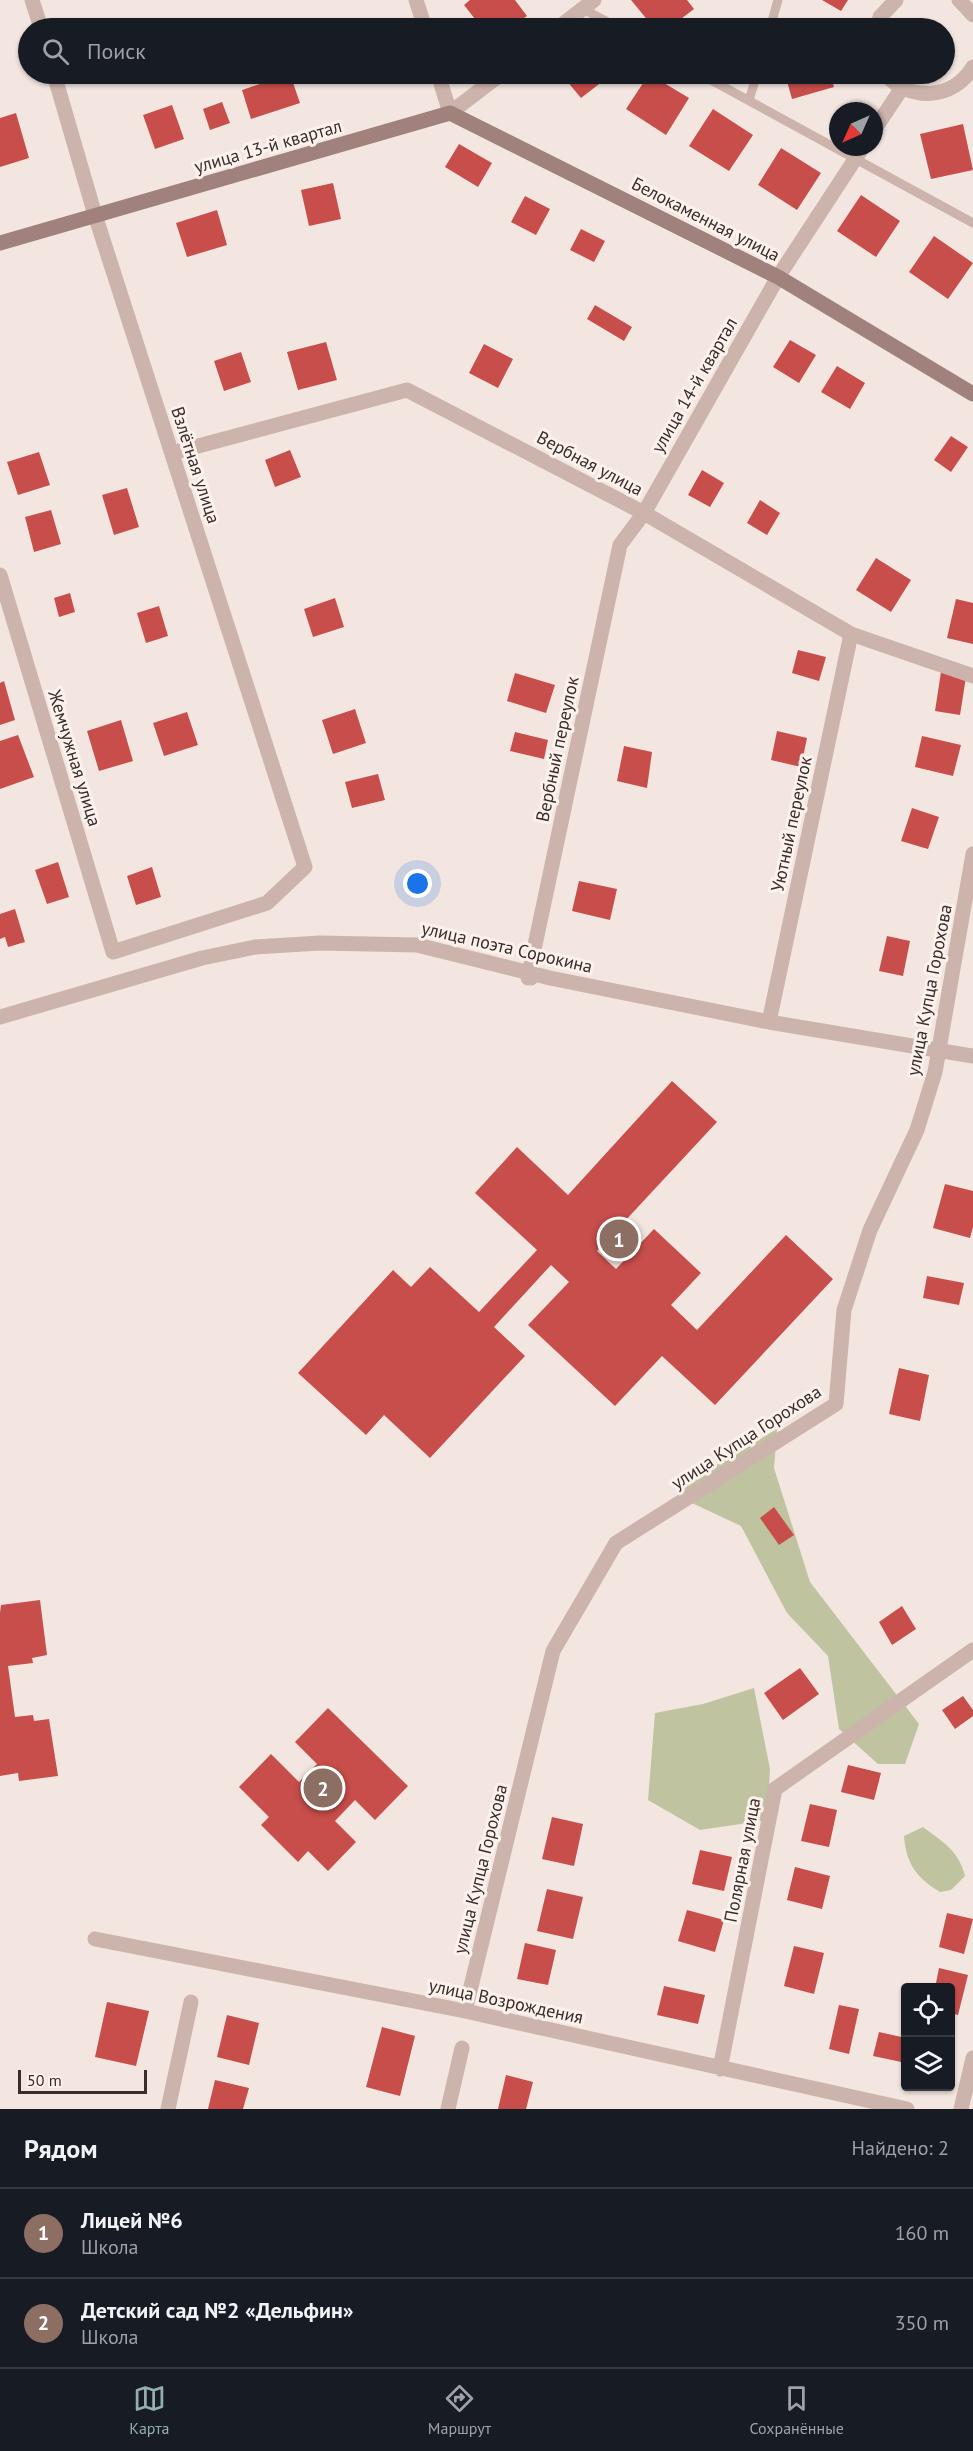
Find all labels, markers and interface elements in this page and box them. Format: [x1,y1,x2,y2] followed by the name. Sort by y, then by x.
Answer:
[18,18,955,84] search box
[39,35,72,68] icon: search
[87,37,146,65] text: Поиск
[829,102,883,156] north arrow
[192,114,344,178] street label: улица 13-й квартал
[628,172,784,266] street label: Белокаменная улица
[646,313,742,457] street label: улица 14-й квартал
[166,404,226,526] street label: Взлётная улица
[533,425,647,501] street label: Вербная улица
[530,674,584,824] street label: Вербный переулок
[43,686,107,829] street label: Жемчужная улица
[765,754,817,894] street label: Уютный переулок
[403,869,432,898] your location
[901,902,957,1078] street label: улица Купца Горохова
[419,916,595,978] street label: улица поэта Сорокина
[600,1216,638,1262] pin: 1
[667,1380,825,1494] street label: улица Купца Горохова
[304,1766,342,1810] pin: 2
[448,1782,512,1956] street label: улица Купца Горохова
[719,1796,765,1924] street label: Полярная улица
[427,1973,585,2029] street label: улица Возрождения
[901,1983,955,2091] map controls
[901,1983,955,2037] button: locate
[901,2037,955,2091] button: layers
[18,2067,147,2094] scale bar
[27,2070,62,2090] text: 50 m
[24,2132,98,2165] text: Рядом
[852,2135,949,2161] text: Найдено: 2
[81,2206,183,2234] text: Лицей №6
[38,2220,49,2246] text: 1
[895,2220,949,2246] text: 160 m
[81,2234,138,2260] text: Школа
[81,2296,353,2324] text: Детский сад №2 «Дельфин»
[38,2310,49,2336] text: 2
[895,2310,949,2336] text: 350 m
[81,2324,138,2350] text: Школа
[129,2382,170,2438] tab: Карта
[428,2382,491,2438] tab: Маршрут
[749,2382,844,2438] tab: Сохранённые

